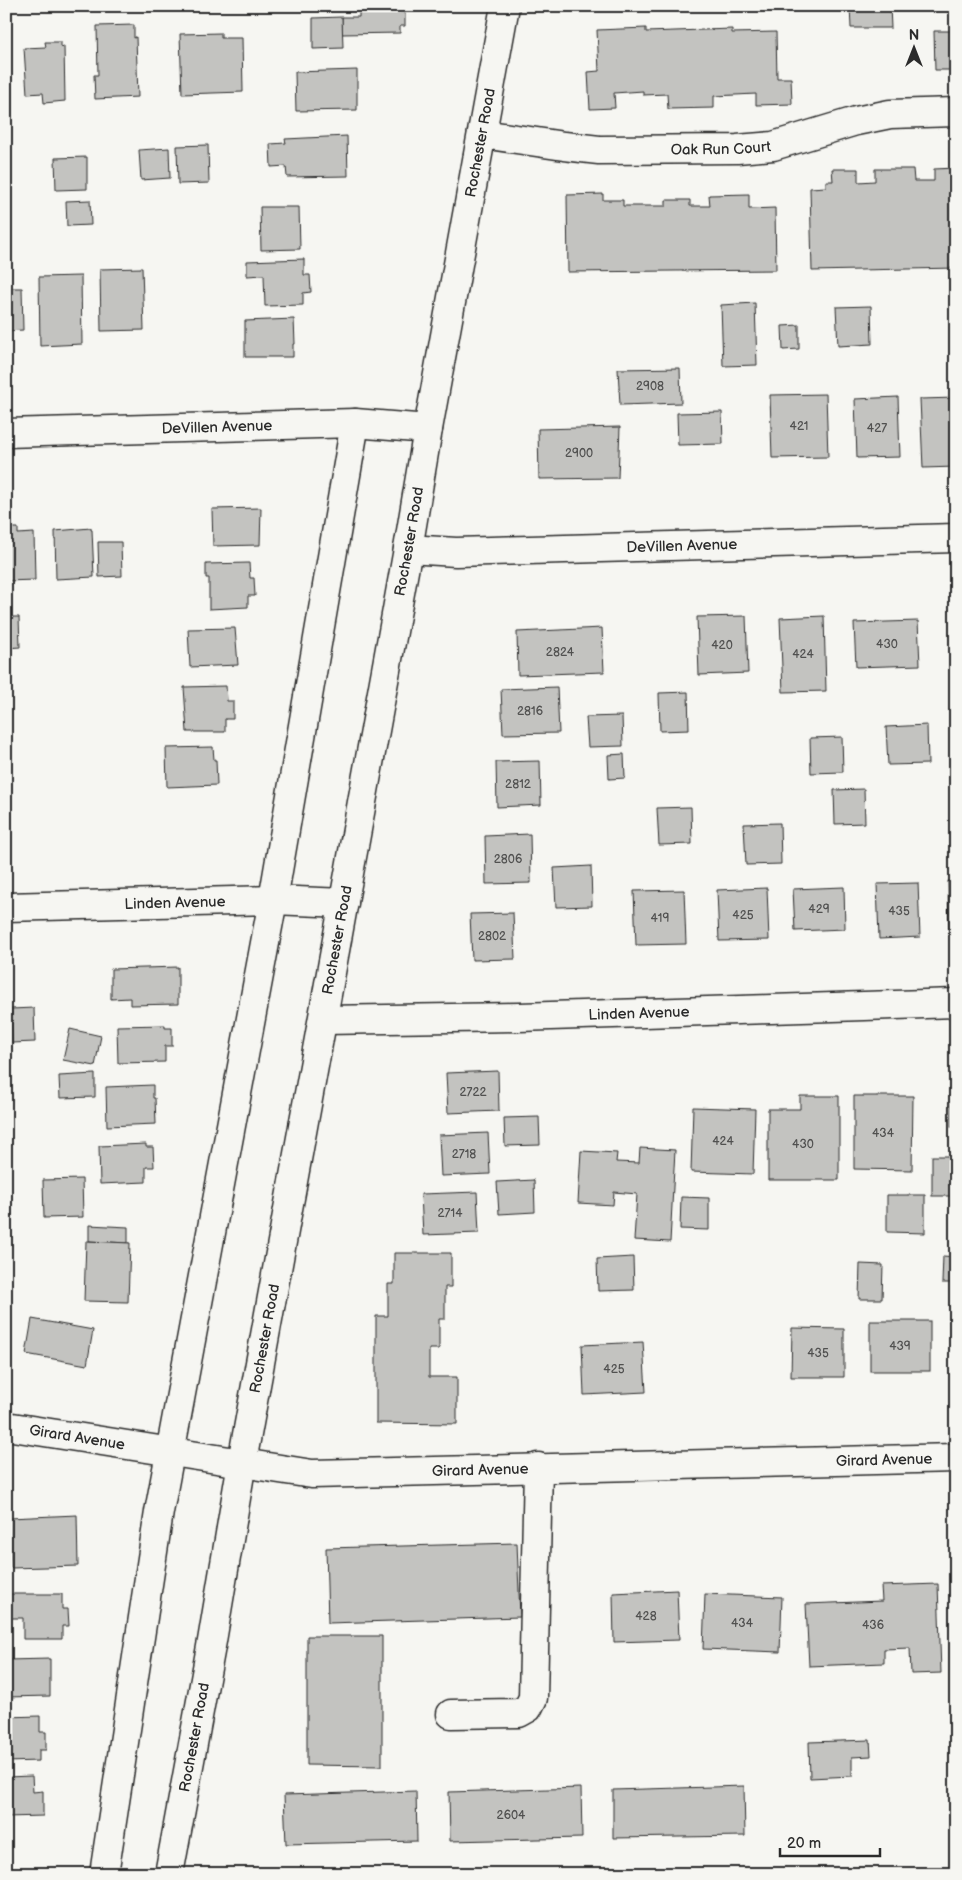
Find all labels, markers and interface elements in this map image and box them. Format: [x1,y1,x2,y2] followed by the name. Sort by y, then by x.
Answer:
[890,22,940,72] north arrow
[909,27,919,44] text: N
[461,87,499,199] street label: Rochester Road
[671,137,772,159] street label: Oak Run Court
[636,379,664,394] house number: 2908
[161,416,273,438] street label: DeVillen Avenue
[790,419,808,434] house number: 421
[867,421,887,436] house number: 427
[565,446,593,461] house number: 2900
[390,485,428,598] street label: Rochester Road
[626,535,738,557] street label: DeVillen Avenue
[876,637,898,652] house number: 430
[711,638,733,653] house number: 420
[546,645,575,660] house number: 2824
[792,647,814,662] house number: 424
[517,704,543,719] house number: 2816
[505,777,531,792] house number: 2812
[494,852,522,867] house number: 2806
[318,884,356,996] street label: Rochester Road
[124,892,226,913] street label: Linden Avenue
[808,902,830,917] house number: 429
[888,904,910,919] house number: 435
[732,908,754,923] house number: 425
[651,911,670,926] house number: 419
[478,929,506,944] house number: 2802
[588,1002,690,1024] street label: Linden Avenue
[459,1085,487,1100] house number: 2722
[872,1126,895,1141] house number: 434
[712,1134,734,1149] house number: 424
[792,1137,814,1152] house number: 430
[452,1147,476,1162] house number: 2718
[438,1206,463,1221] house number: 2714
[245,1282,284,1395] street label: Rochester Road
[889,1339,911,1354] house number: 439
[807,1346,829,1361] house number: 435
[603,1362,625,1377] house number: 425
[28,1420,126,1454] street label: Girard Avenue
[836,1449,933,1470] street label: Girard Avenue
[432,1459,529,1481] street label: Girard Avenue
[635,1609,657,1624] house number: 428
[731,1616,754,1631] house number: 434
[862,1618,884,1633] house number: 436
[175,1681,214,1793] street label: Rochester Road
[497,1808,526,1823] house number: 2604
[780,1825,880,1857] scale bar
[787,1834,821,1853] text: 20 m

